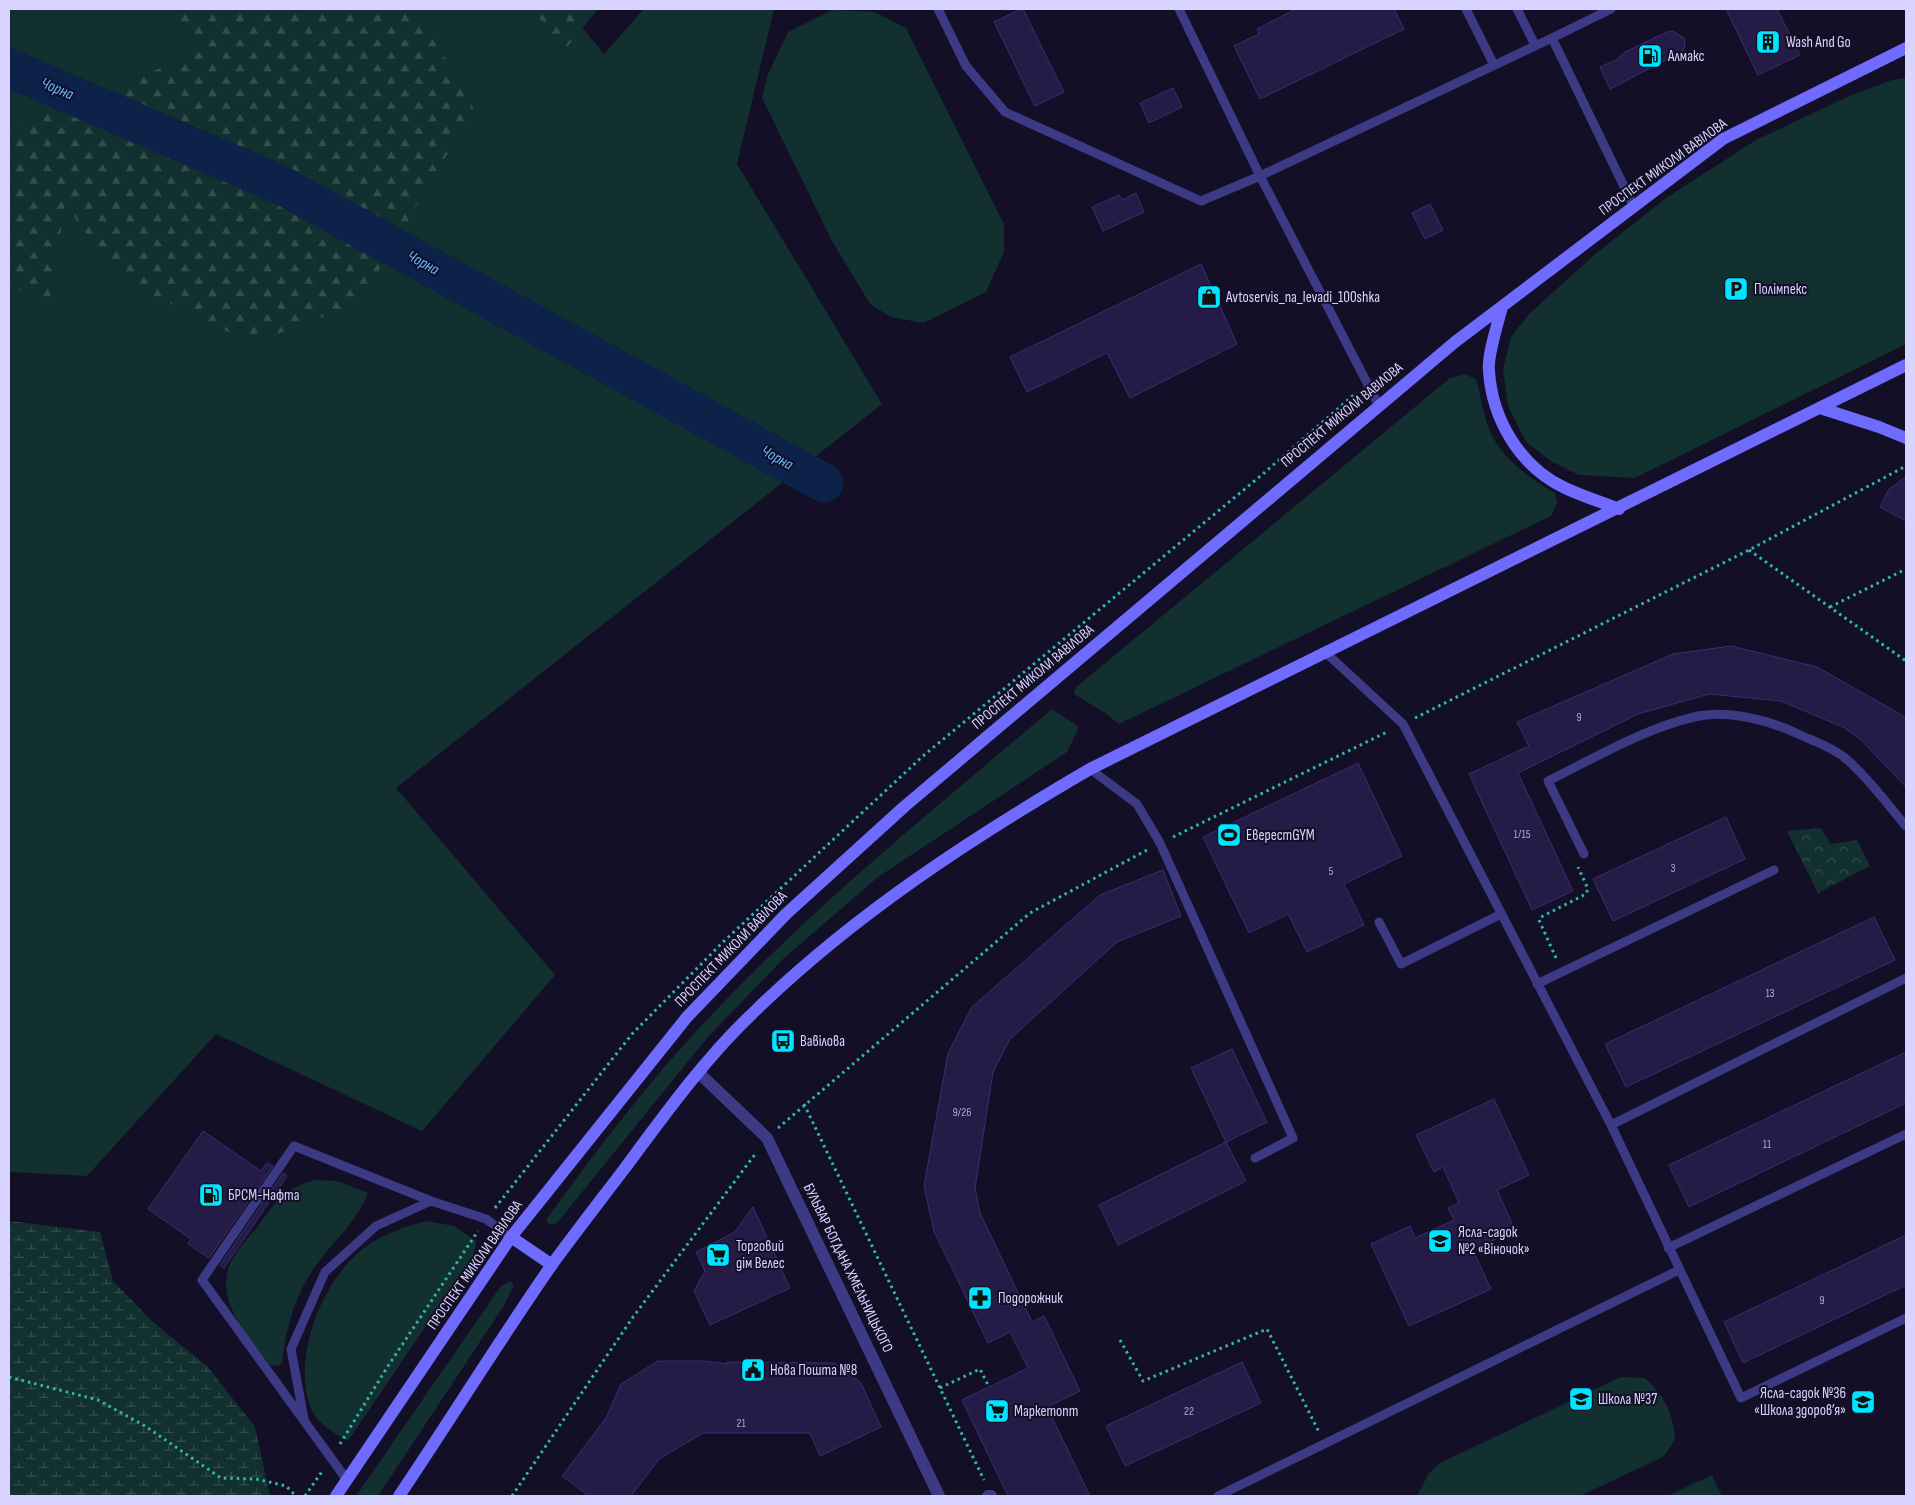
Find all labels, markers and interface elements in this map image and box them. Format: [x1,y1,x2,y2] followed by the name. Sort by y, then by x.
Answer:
[1755,29,1781,55] building icon: Wash And Go
[1786,33,1851,52] place label: Wash And Go
[1637,43,1663,69] fuel station icon: Алмакс
[1667,47,1704,66] place label: Алмакс
[38,74,77,105] water label: Чорна
[1595,114,1731,220] street label: ПРОСПЕКТ МИКОЛИ ВАВІЛОВА
[404,247,443,280] water label: Чорна
[1723,276,1749,302] parking icon: Полімпекс
[1754,280,1807,299] place label: Полімпекс
[1196,284,1222,310] shop icon: Avtoservis_na_levadi_100shka
[1225,288,1380,307] place label: Avtoservis_na_levadi_100shka
[1277,358,1407,472] street label: ПРОСПЕКТ МИКОЛИ ВАВІЛОВА
[758,442,797,475] water label: Чорна
[968,620,1098,734] street label: ПРОСПЕКТ МИКОЛИ ВАВІЛОВА
[1576,710,1582,725] house number: 9
[1216,822,1242,848] sports icon: ЕверестGYM
[1246,826,1315,845] place label: ЕверестGYM
[1514,827,1531,842] house number: 1/15
[1670,861,1676,876] house number: 3
[1329,864,1334,879] house number: 5
[671,887,792,1011] street label: ПРОСПЕКТ МИКОЛИ ВАВІЛОВА
[1765,986,1775,1001] house number: 13
[770,1028,796,1054] bus stop icon: Вавілова
[800,1032,845,1051] place label: Вавілова
[952,1105,972,1120] house number: 9/26
[1763,1137,1772,1152] house number: 11
[799,1180,897,1356] street label: БУЛЬВАР БОГДАНА ХМЕЛЬНИЦЬКОГО
[198,1182,224,1208] fuel station icon: БРСМ-Нафта
[228,1186,300,1205] place label: БРСМ-Нафта
[423,1196,527,1333] street label: ПРОСПЕКТ МИКОЛИ ВАВІЛОВА
[1458,1223,1530,1259] place label: Ясла-садок №2 «Віночок»
[1427,1228,1453,1254] school or university icon: Ясла-садок №2 «Віночок»
[736,1237,785,1273] place label: Торговий дім Велес
[705,1242,731,1268] supermarket icon: Торговий дім Велес
[967,1285,993,1311] pharmacy icon: Подорожник
[998,1289,1063,1308] place label: Подорожник
[1819,1293,1825,1308] house number: 9
[740,1357,766,1383] public building icon: Нова Пошта №8
[770,1361,857,1380] place label: Нова Пошта №8
[1754,1384,1846,1420] place label: Ясла-садок №36 «Школа здоров’я»
[1568,1386,1594,1412] school or university icon: Школа №37
[1850,1389,1876,1415] school or university icon: Ясла-садок №36 «Школа здоров’я»
[1598,1390,1657,1409] place label: Школа №37
[984,1398,1010,1424] supermarket icon: Маркетопт
[1014,1402,1078,1421] place label: Маркетопт
[1184,1404,1194,1419] house number: 22
[736,1416,746,1431] house number: 21

